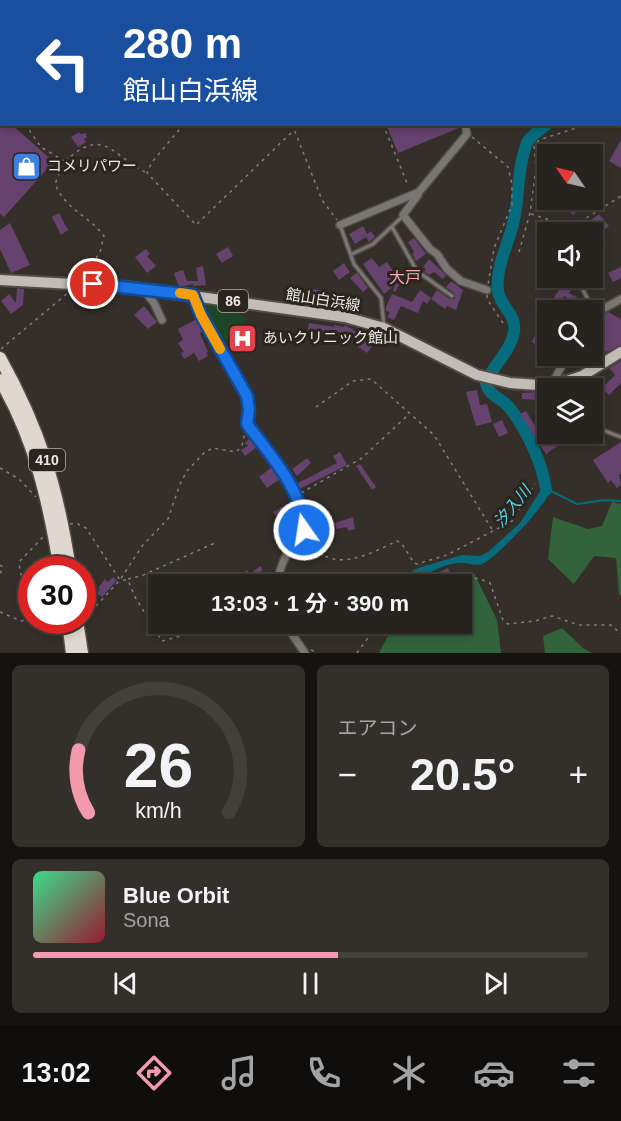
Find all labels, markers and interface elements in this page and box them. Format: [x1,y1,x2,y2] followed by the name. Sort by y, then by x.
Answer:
[123,20,242,67] text: 280 m
[24,24,102,102] icon: left
[123,76,258,106] text: 館山白浜線
[537,144,603,210] north arrow
[537,144,603,444] map controls
[10,150,42,182] shop icon: コメリパワー
[47,157,137,174] place label: コメリパワー
[537,222,603,288] button: sound
[67,258,118,309] pin
[76,267,109,300] icon: arrive
[389,269,421,286] district label: 大戸
[285,285,361,314] street label: 館山白浜線
[218,290,248,312] road number: 86
[537,300,603,366] button: search
[226,322,258,354] hospital icon: あいクリニック館山
[263,329,398,346] place label: あいクリニック館山
[537,378,603,444] button: layers
[29,449,65,471] road number: 410
[491,481,535,530] water label: 汐入川
[272,498,336,562] position arrow
[18,556,96,634] speed limit sign: 30
[211,591,409,616] text: 13:03 · 1 分 · 390 m
[338,717,418,739] text: エアコン
[124,731,193,800] text: 26
[410,749,516,800] text: 20.5°
[338,756,357,793] text: −
[569,756,588,793] text: +
[135,799,181,823] text: km/h
[123,883,229,908] text: Blue Orbit
[123,909,170,931] text: Sona
[109,967,142,1000] icon: previous
[294,967,327,1000] icon: pause
[479,967,512,1000] icon: next
[133,1052,175,1094] icon: directions
[218,1052,260,1094] icon: music
[303,1052,345,1094] icon: phone
[388,1052,430,1094] icon: climate
[473,1052,515,1094] icon: car
[558,1052,600,1094] icon: filters
[21,1058,90,1088] text: 13:02

